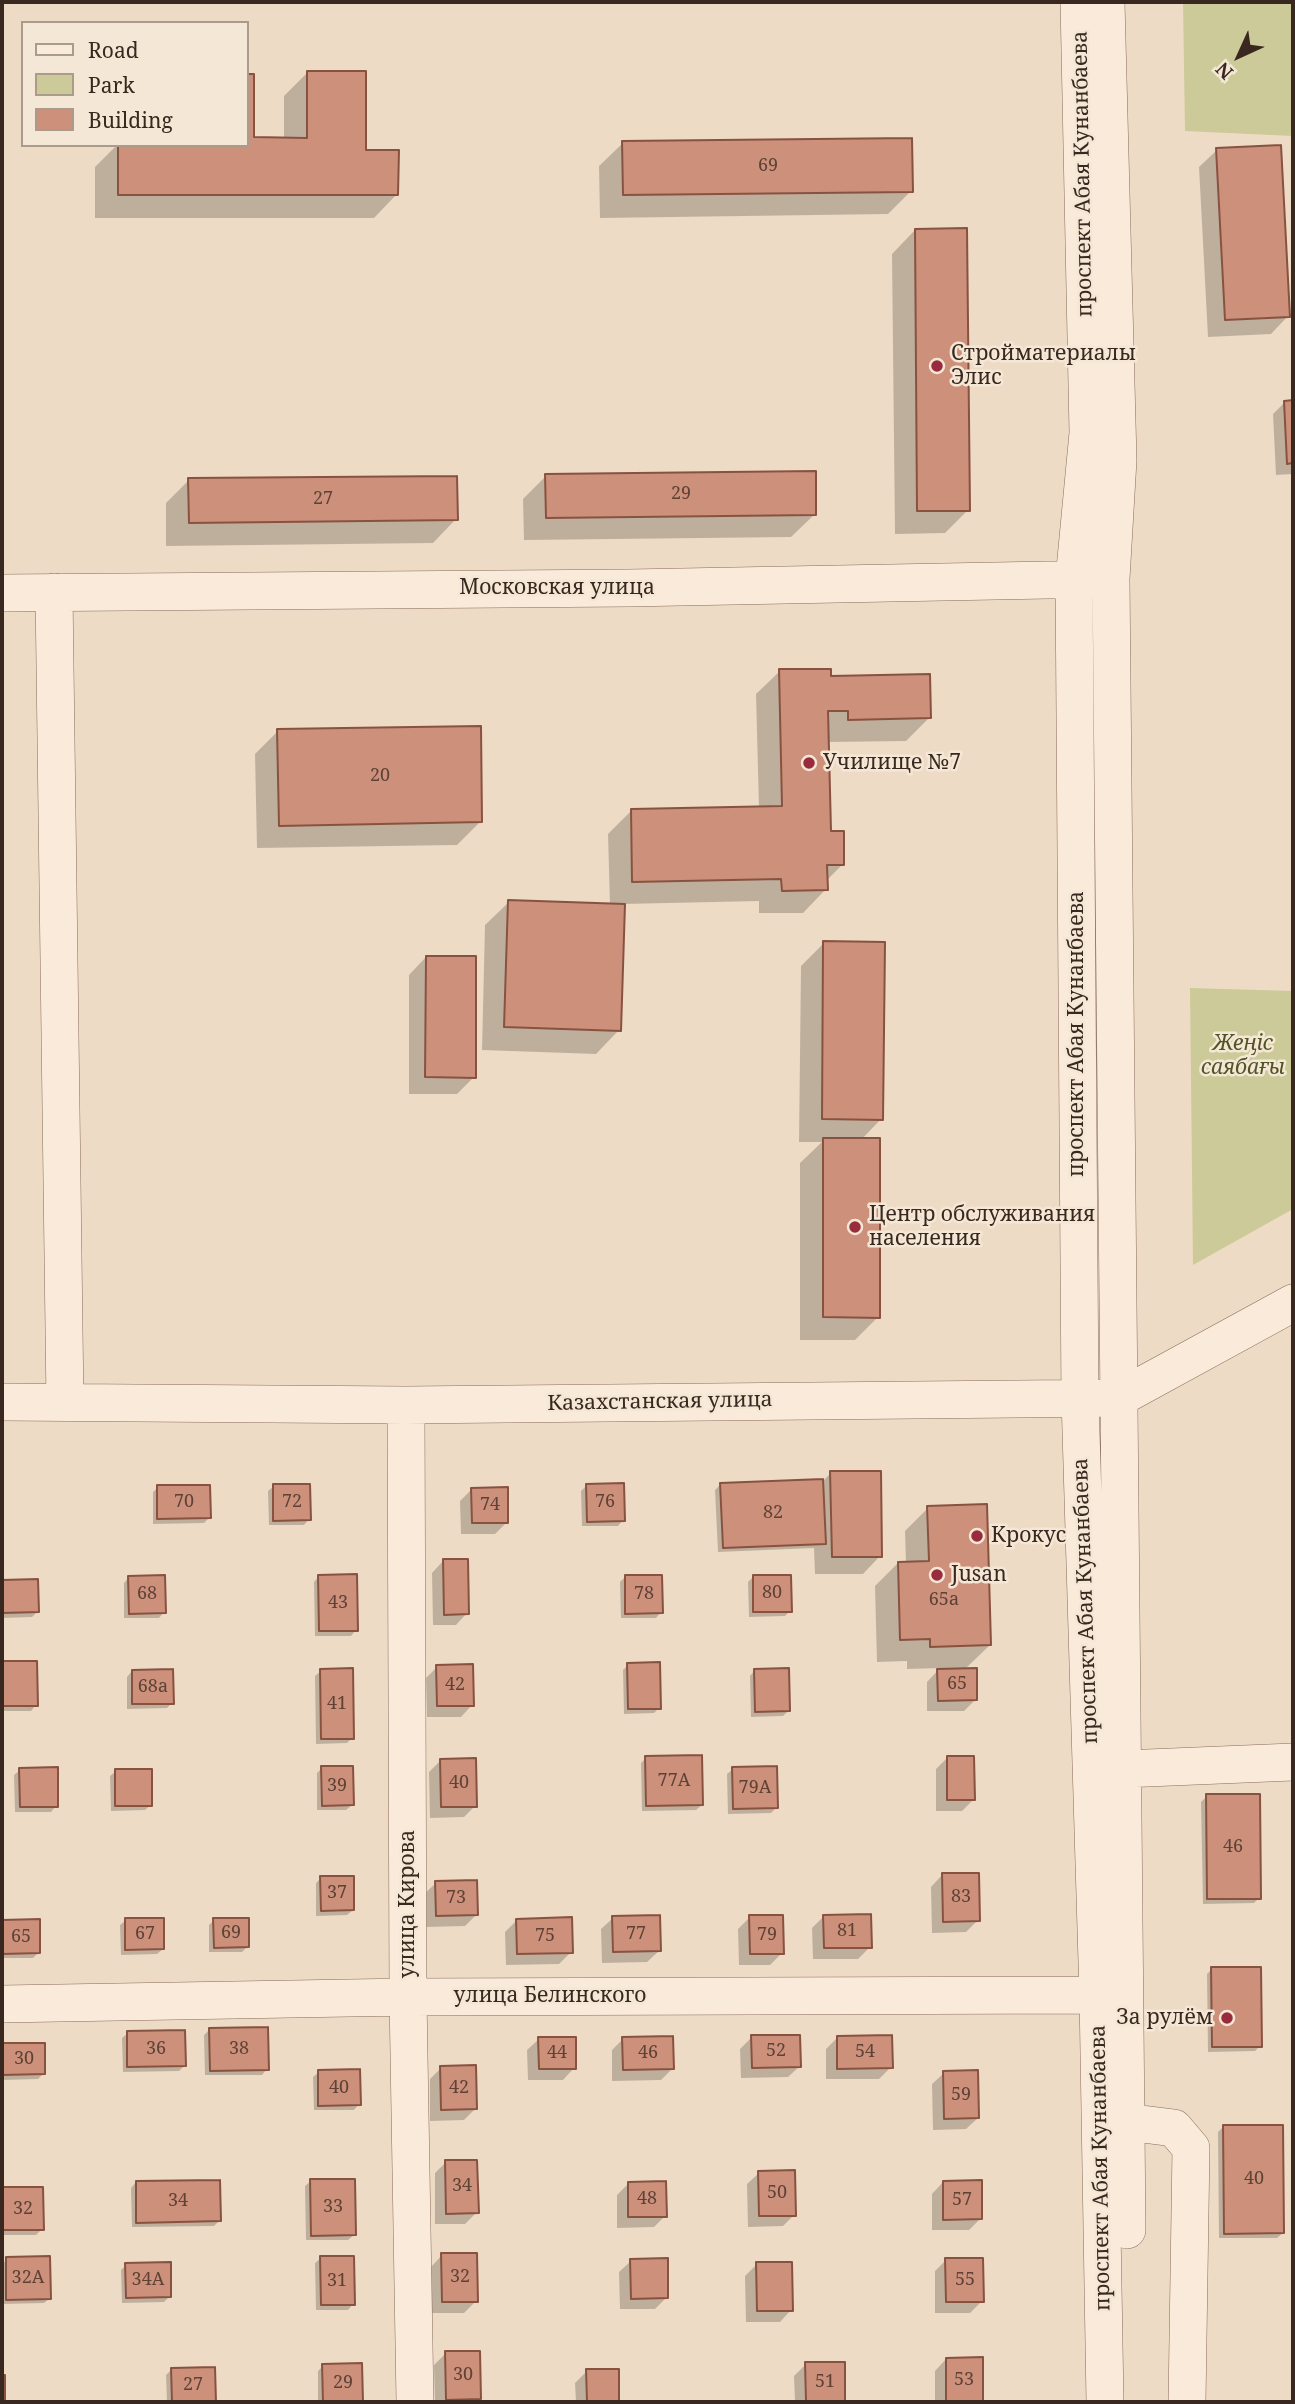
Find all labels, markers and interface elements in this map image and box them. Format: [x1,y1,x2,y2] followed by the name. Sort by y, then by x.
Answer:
[21,21,248,147] legend
[1204,21,1274,91] north arrow
[1068,31,1098,317] street label: проспект Абая Кунанбаева
[88,36,139,64] text: Road
[1210,56,1239,85] text: N
[88,71,135,99] text: Park
[88,106,173,134] text: Building
[758,155,778,177] house number: 69
[951,341,1136,391] place label: Стройматериалы Элис
[929,358,945,374] marker: Стройматериалы Элис
[671,483,691,505] house number: 29
[313,488,333,510] house number: 27
[459,575,655,601] street label: Московская улица
[823,750,961,776] place label: Училище №7
[801,755,817,771] marker: Училище №7
[370,765,390,787] house number: 20
[1064,891,1090,1177] street label: проспект Абая Кунанбаева
[1201,1031,1285,1081] park label: Жеңіс саябағы
[869,1202,1095,1252] place label: Центр обслуживания населения
[847,1219,863,1235] marker: Центр обслуживания населения
[547,1387,773,1417] street label: Казахстанская улица
[1068,1458,1104,1744] street label: проспект Абая Кунанбаева
[174,1491,194,1513] house number: 70
[282,1491,302,1513] house number: 72
[595,1491,615,1513] house number: 76
[480,1494,500,1516] house number: 74
[763,1502,783,1524] house number: 82
[991,1523,1066,1549] place label: Крокус
[969,1528,985,1544] marker: Крокус
[951,1562,1007,1588] place label: Jusan
[929,1567,945,1583] marker: Jusan
[762,1582,782,1604] house number: 80
[137,1583,157,1605] house number: 68
[634,1583,654,1605] house number: 78
[929,1589,959,1611] house number: 65а
[328,1592,348,1614] house number: 43
[947,1673,967,1695] house number: 65
[445,1674,465,1696] house number: 42
[138,1676,168,1698] house number: 68а
[327,1693,347,1715] house number: 41
[658,1770,690,1792] house number: 77А
[449,1772,469,1794] house number: 40
[327,1775,347,1797] house number: 39
[739,1777,771,1799] house number: 79А
[395,1830,421,1978] street label: улица Кирова
[1223,1836,1243,1858] house number: 46
[327,1882,347,1904] house number: 37
[951,1886,971,1908] house number: 83
[446,1887,466,1909] house number: 73
[837,1920,857,1942] house number: 81
[221,1922,241,1944] house number: 69
[135,1923,155,1945] house number: 67
[626,1923,646,1945] house number: 77
[757,1924,777,1946] house number: 79
[535,1925,555,1947] house number: 75
[11,1926,31,1948] house number: 65
[454,1983,646,2009] street label: улица Белинского
[1116,2005,1213,2031] place label: За рулём
[1219,2010,1235,2026] marker: За рулём
[1086,2025,1116,2311] street label: проспект Абая Кунанбаева
[146,2038,166,2060] house number: 36
[229,2038,249,2060] house number: 38
[766,2040,786,2062] house number: 52
[855,2041,875,2063] house number: 54
[547,2042,567,2064] house number: 44
[638,2042,658,2064] house number: 46
[14,2048,34,2070] house number: 30
[329,2077,349,2099] house number: 40
[449,2077,469,2099] house number: 42
[951,2084,971,2106] house number: 59
[1244,2168,1264,2190] house number: 40
[452,2175,472,2197] house number: 34
[767,2182,787,2204] house number: 50
[637,2188,657,2210] house number: 48
[952,2189,972,2211] house number: 57
[168,2190,188,2212] house number: 34
[323,2196,343,2218] house number: 33
[13,2198,33,2220] house number: 32
[450,2266,470,2288] house number: 32
[12,2267,44,2289] house number: 32А
[132,2269,164,2291] house number: 34А
[955,2269,975,2291] house number: 55
[327,2270,347,2292] house number: 31
[453,2364,473,2386] house number: 30
[954,2369,974,2391] house number: 53
[815,2371,835,2393] house number: 51
[333,2372,353,2394] house number: 29
[183,2374,203,2396] house number: 27

